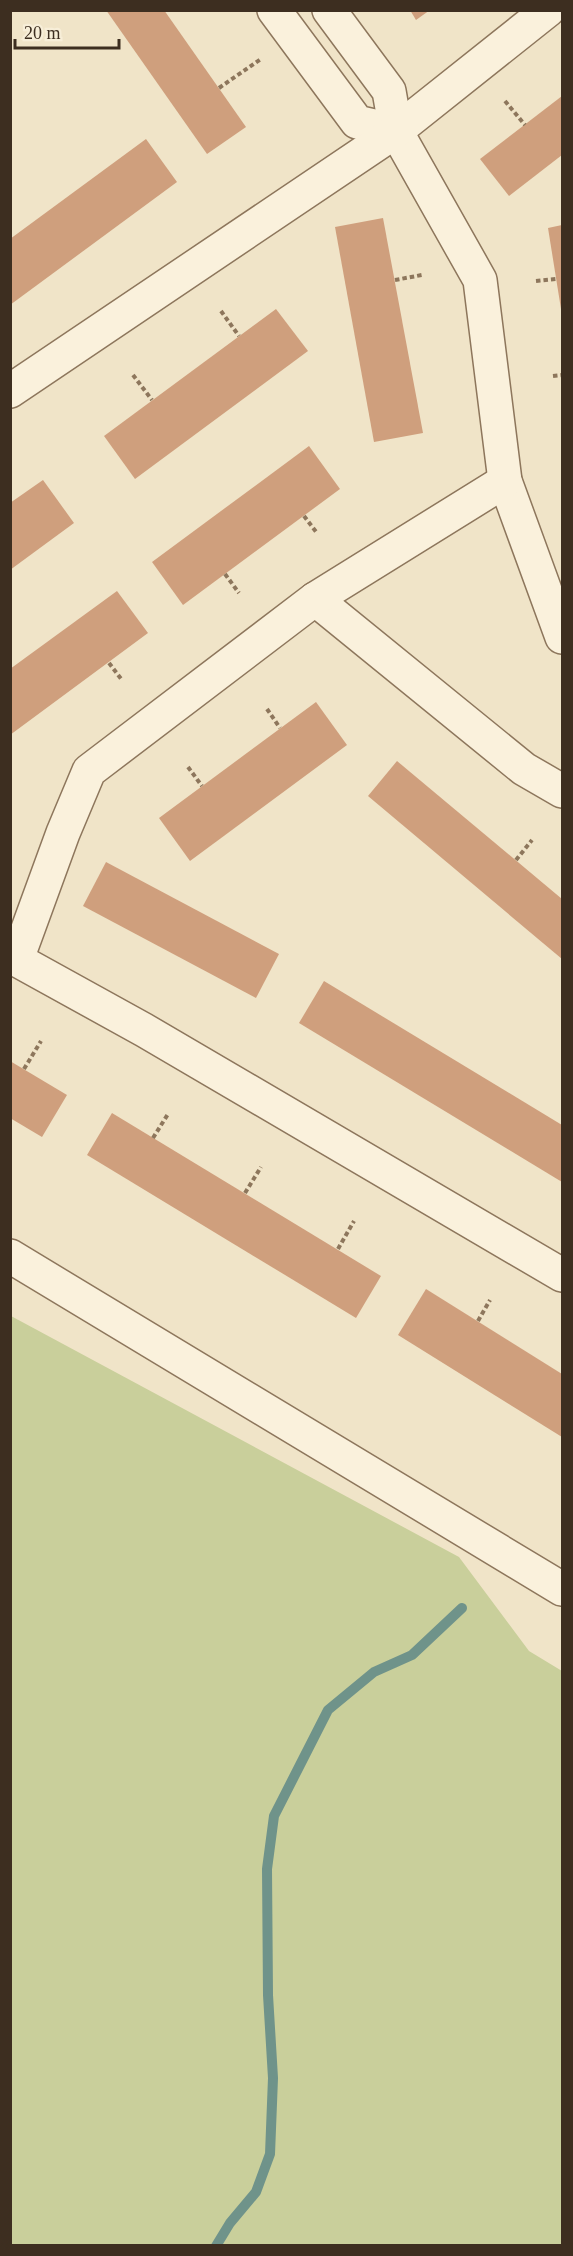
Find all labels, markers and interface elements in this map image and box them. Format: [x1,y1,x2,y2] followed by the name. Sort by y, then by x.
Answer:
[15,12,118,50] scale bar
[24,23,61,43] text: 20 m

